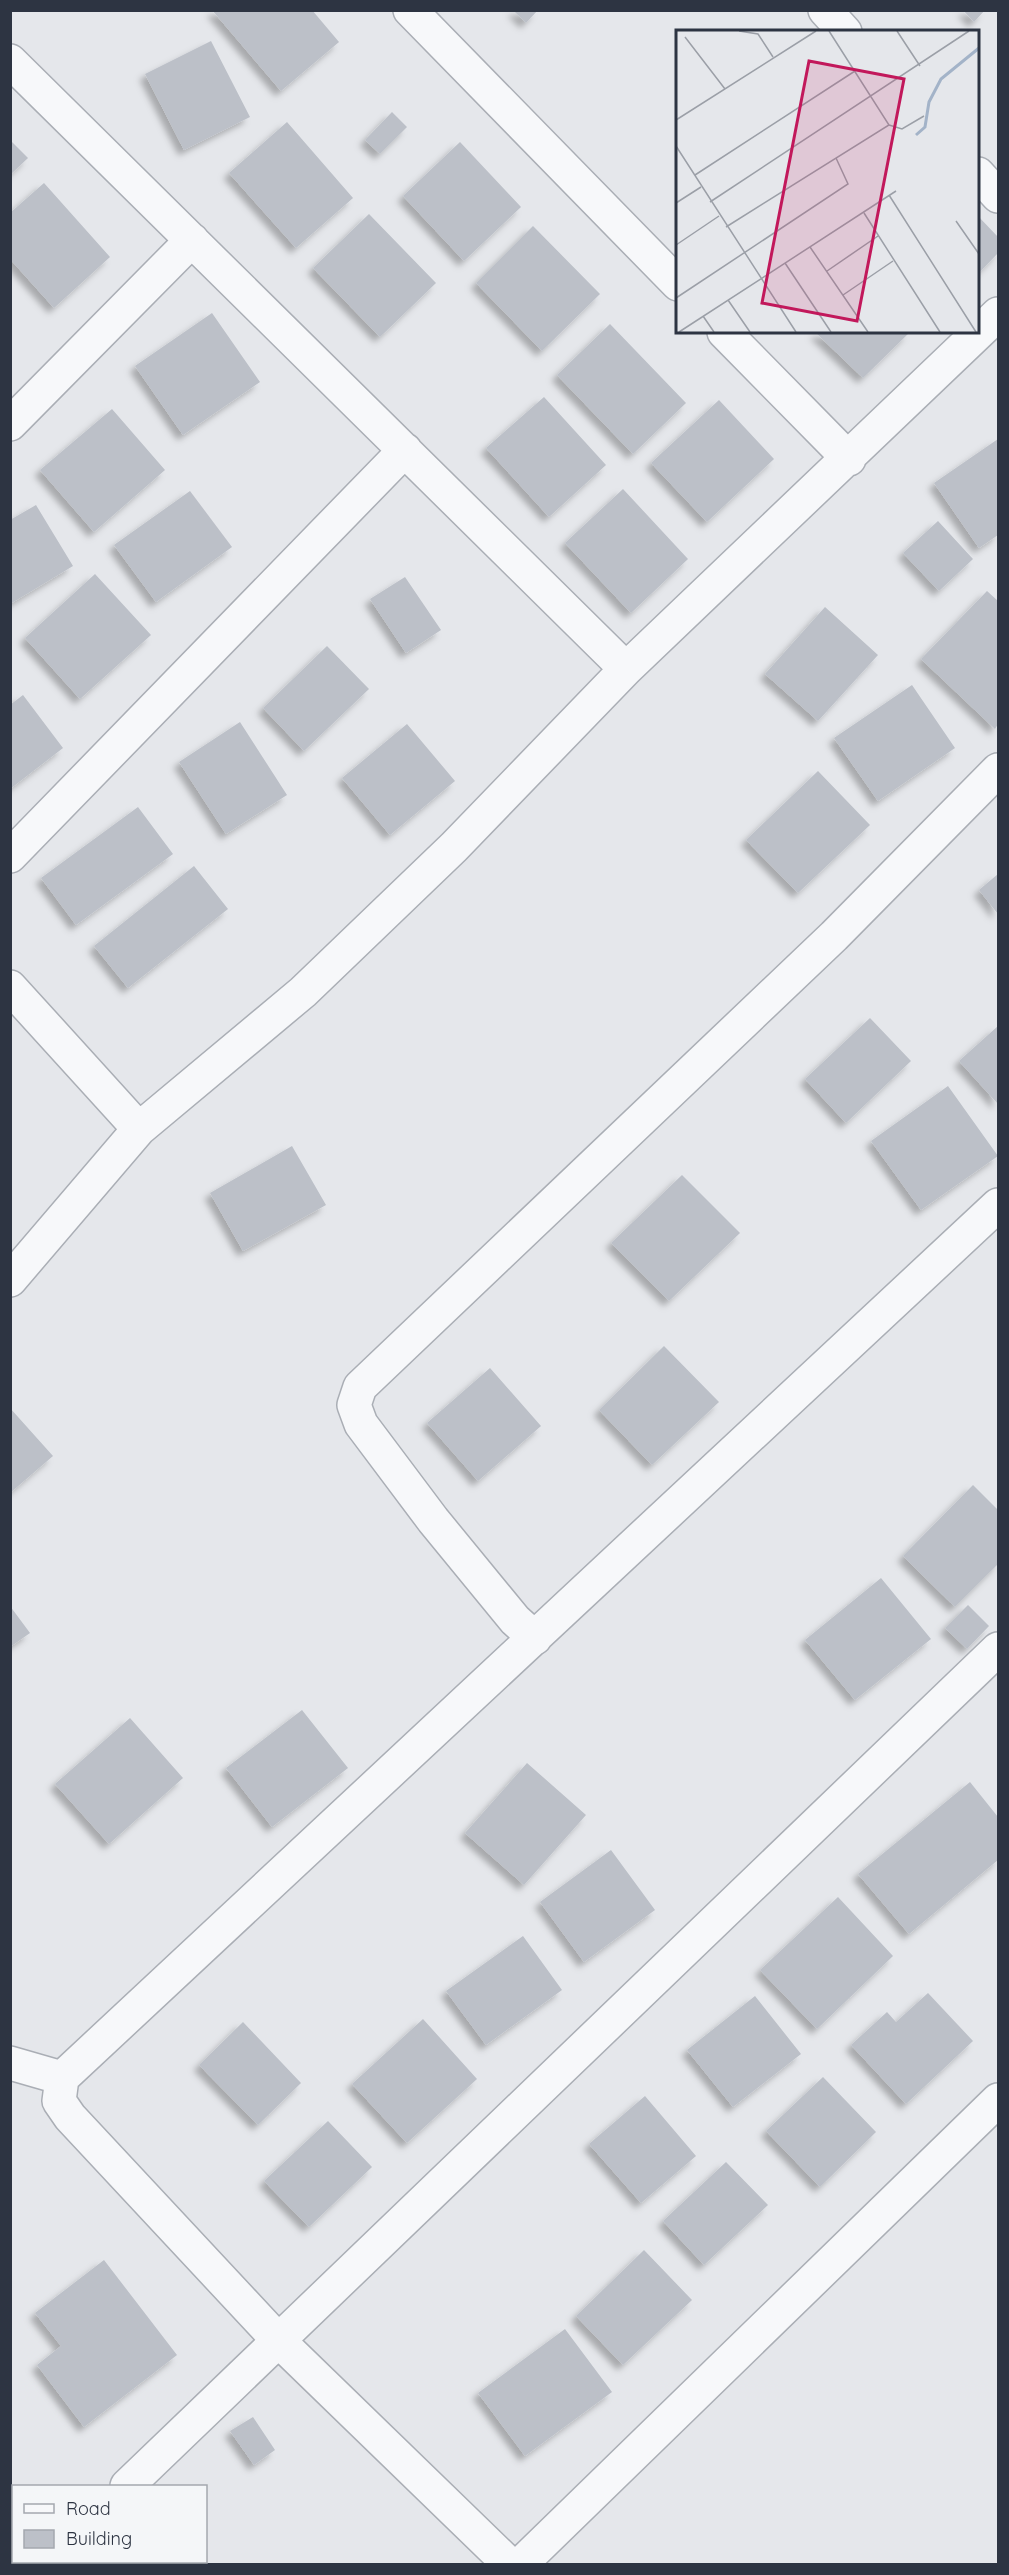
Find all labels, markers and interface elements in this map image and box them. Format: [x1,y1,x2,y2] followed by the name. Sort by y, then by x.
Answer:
[676,30,979,333] inset map
[12,2485,207,2563] legend
[66,2497,111,2520] text: Road
[66,2527,132,2550] text: Building

